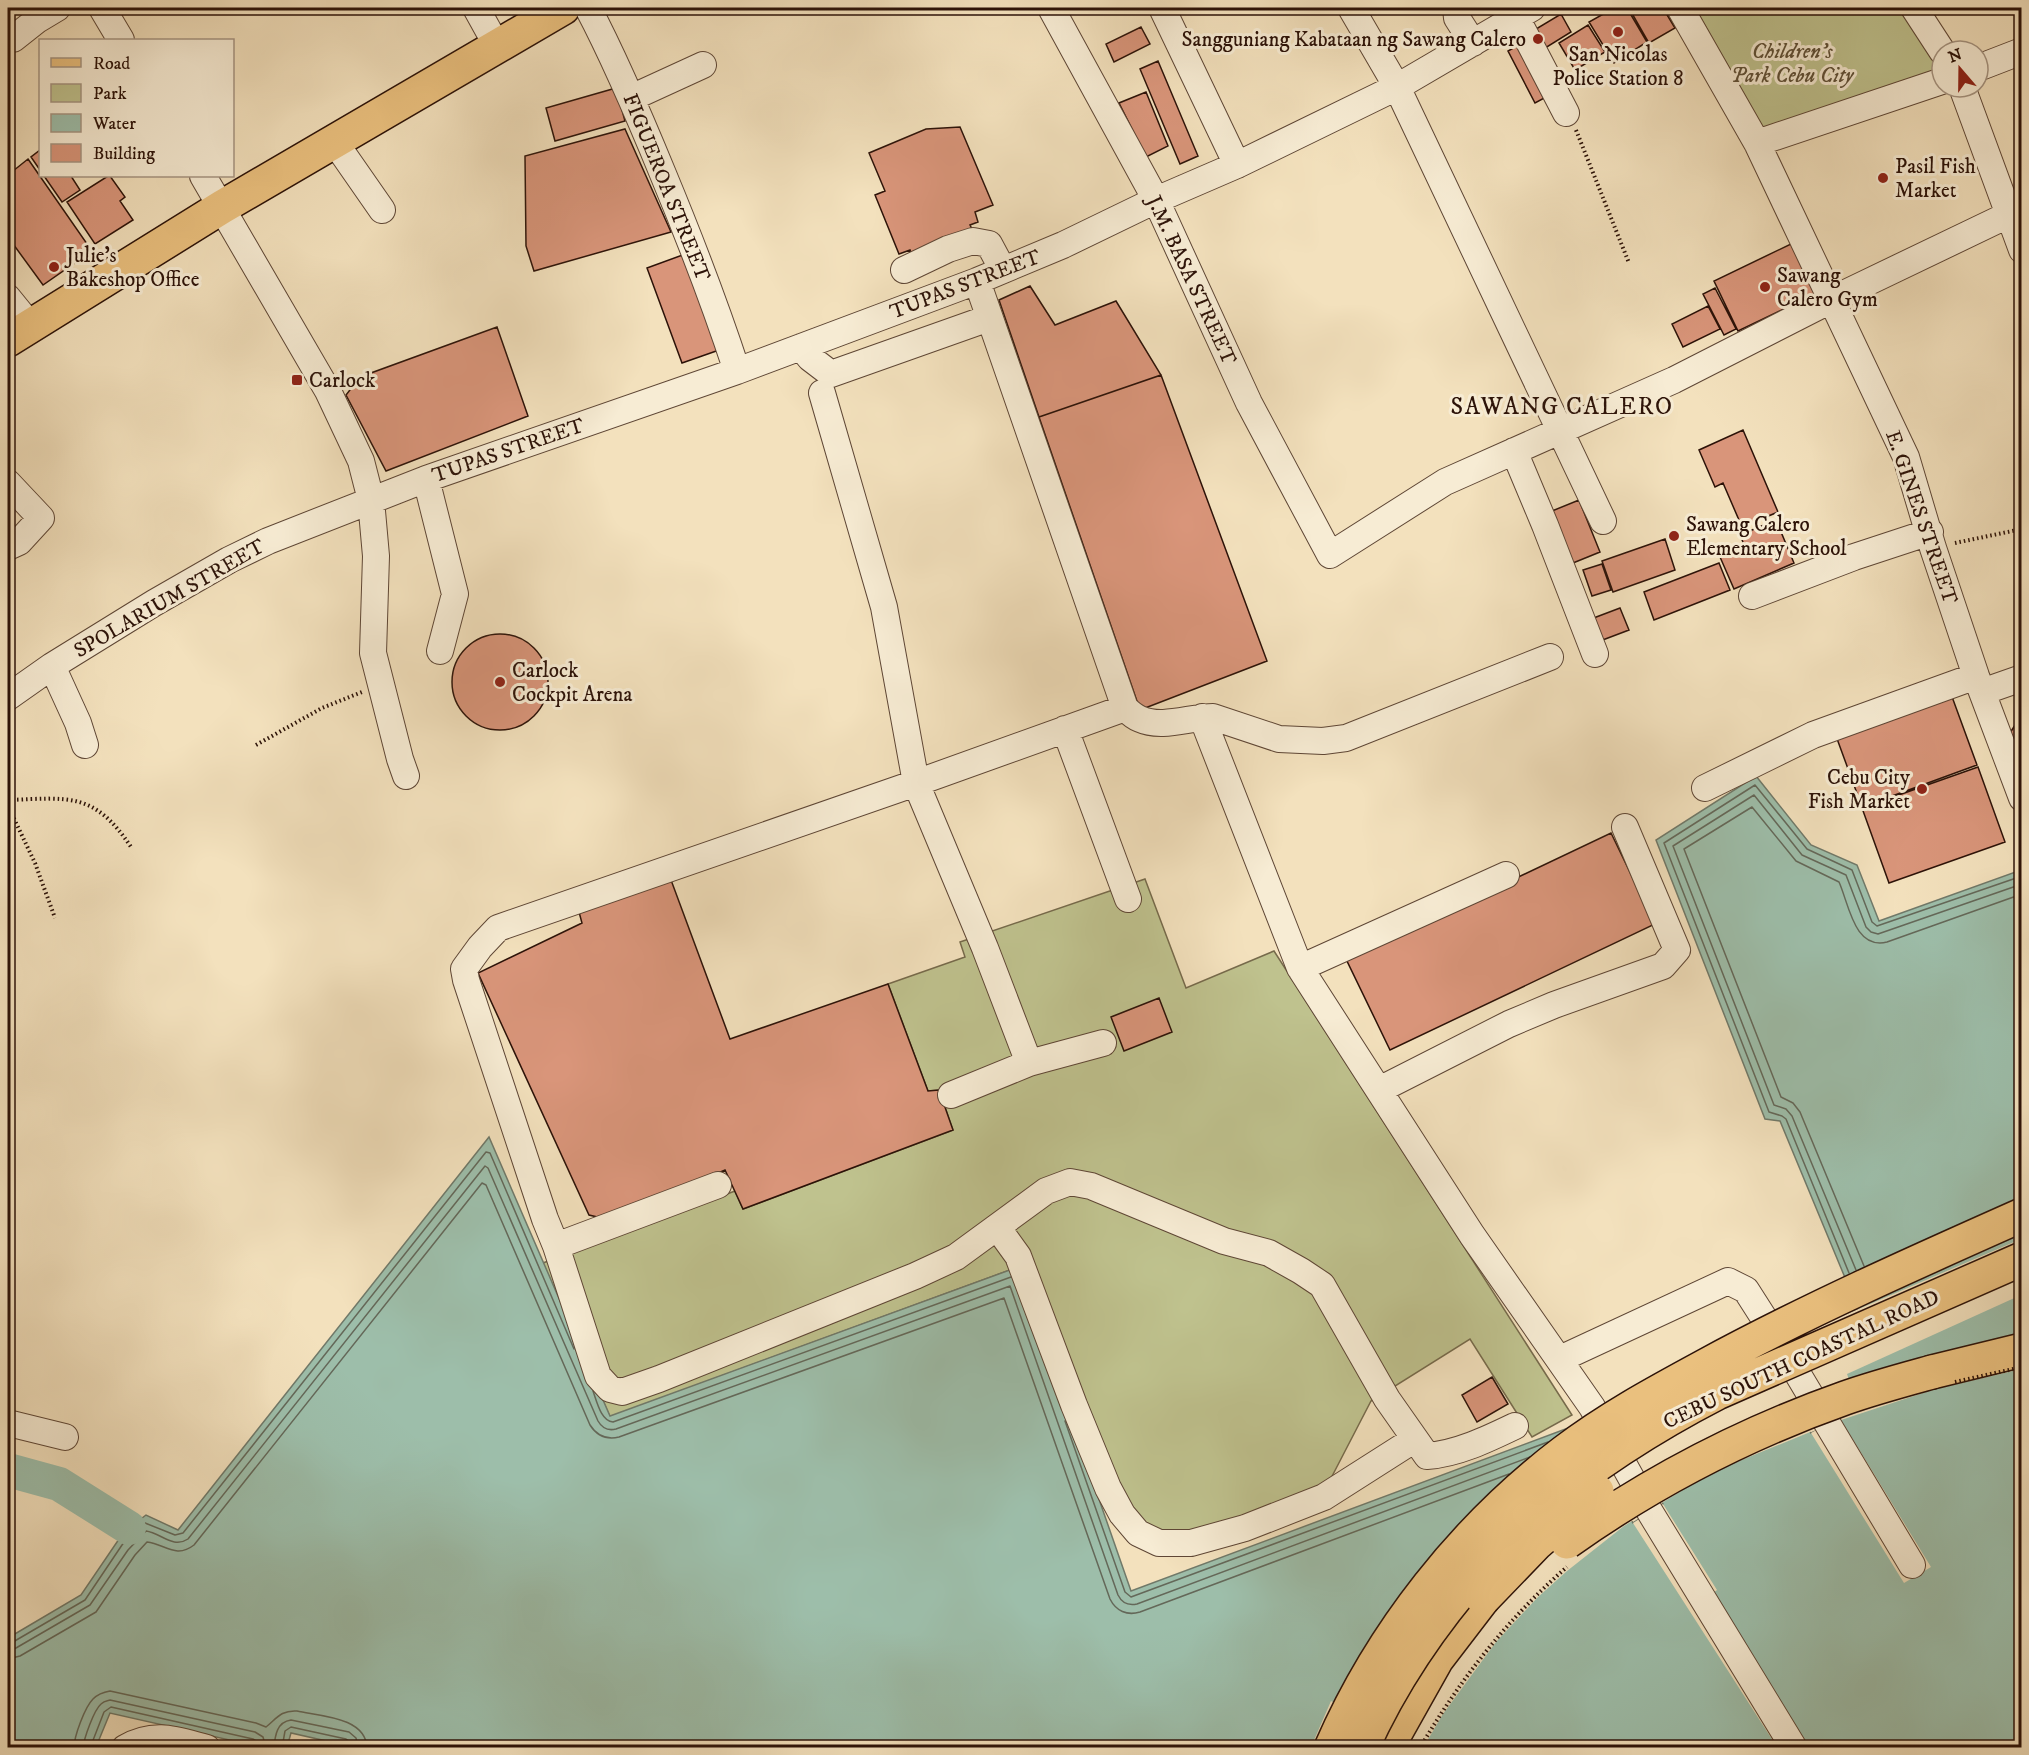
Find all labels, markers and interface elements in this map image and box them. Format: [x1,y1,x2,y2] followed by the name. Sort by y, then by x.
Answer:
[1611,25,1625,39] marker: San Nicolas Police Station 8
[1182,27,1526,53] place label: Sangguniang Kabataan ng Sawang Calero
[1531,32,1545,46] marker: Sangguniang Kabataan ng Sawang Calero
[39,39,234,177] legend
[1731,39,1855,89] park label: Children's Park Cebu City
[1930,39,1990,99] north arrow
[1553,42,1683,92] place label: San Nicolas Police Station 8
[1946,44,1965,67] text: N
[93,53,130,75] text: Road
[93,83,127,105] text: Park
[617,90,716,285] street label: FIGUEROA STREET
[92,113,136,135] text: Water
[93,143,155,165] text: Building
[1895,154,1976,204] place label: Pasil Fish Market
[1876,171,1890,185] marker: Pasil Fish Market
[1140,190,1242,369] street label: J.M. BASA STREET
[64,243,200,293] place label: Julie's Bakeshop Office
[886,244,1044,326] street label: TUPAS STREET
[47,260,61,274] marker: Julie's Bakeshop Office
[1777,263,1878,313] place label: Sawang Calero Gym
[1758,280,1772,294] marker: Sawang Calero Gym
[309,368,376,394] place label: Carlock
[290,373,304,387] marker: Carlock
[1451,392,1673,422] district label: SAWANG CALERO
[429,413,588,489] street label: TUPAS STREET
[1879,427,1963,608] street label: E. GINES STREET
[1686,512,1847,562] place label: Sawang Calero Elementary School
[1667,529,1681,543] marker: Sawang Calero Elementary School
[70,534,270,664] street label: SPOLARIUM STREET
[512,658,632,708] place label: Carlock Cockpit Arena
[493,675,507,689] marker: Carlock Cockpit Arena
[1808,765,1911,815] place label: Cebu City Fish Market
[1915,782,1929,796] marker: Cebu City Fish Market
[1659,1284,1944,1435] street label: CEBU SOUTH COASTAL ROAD

